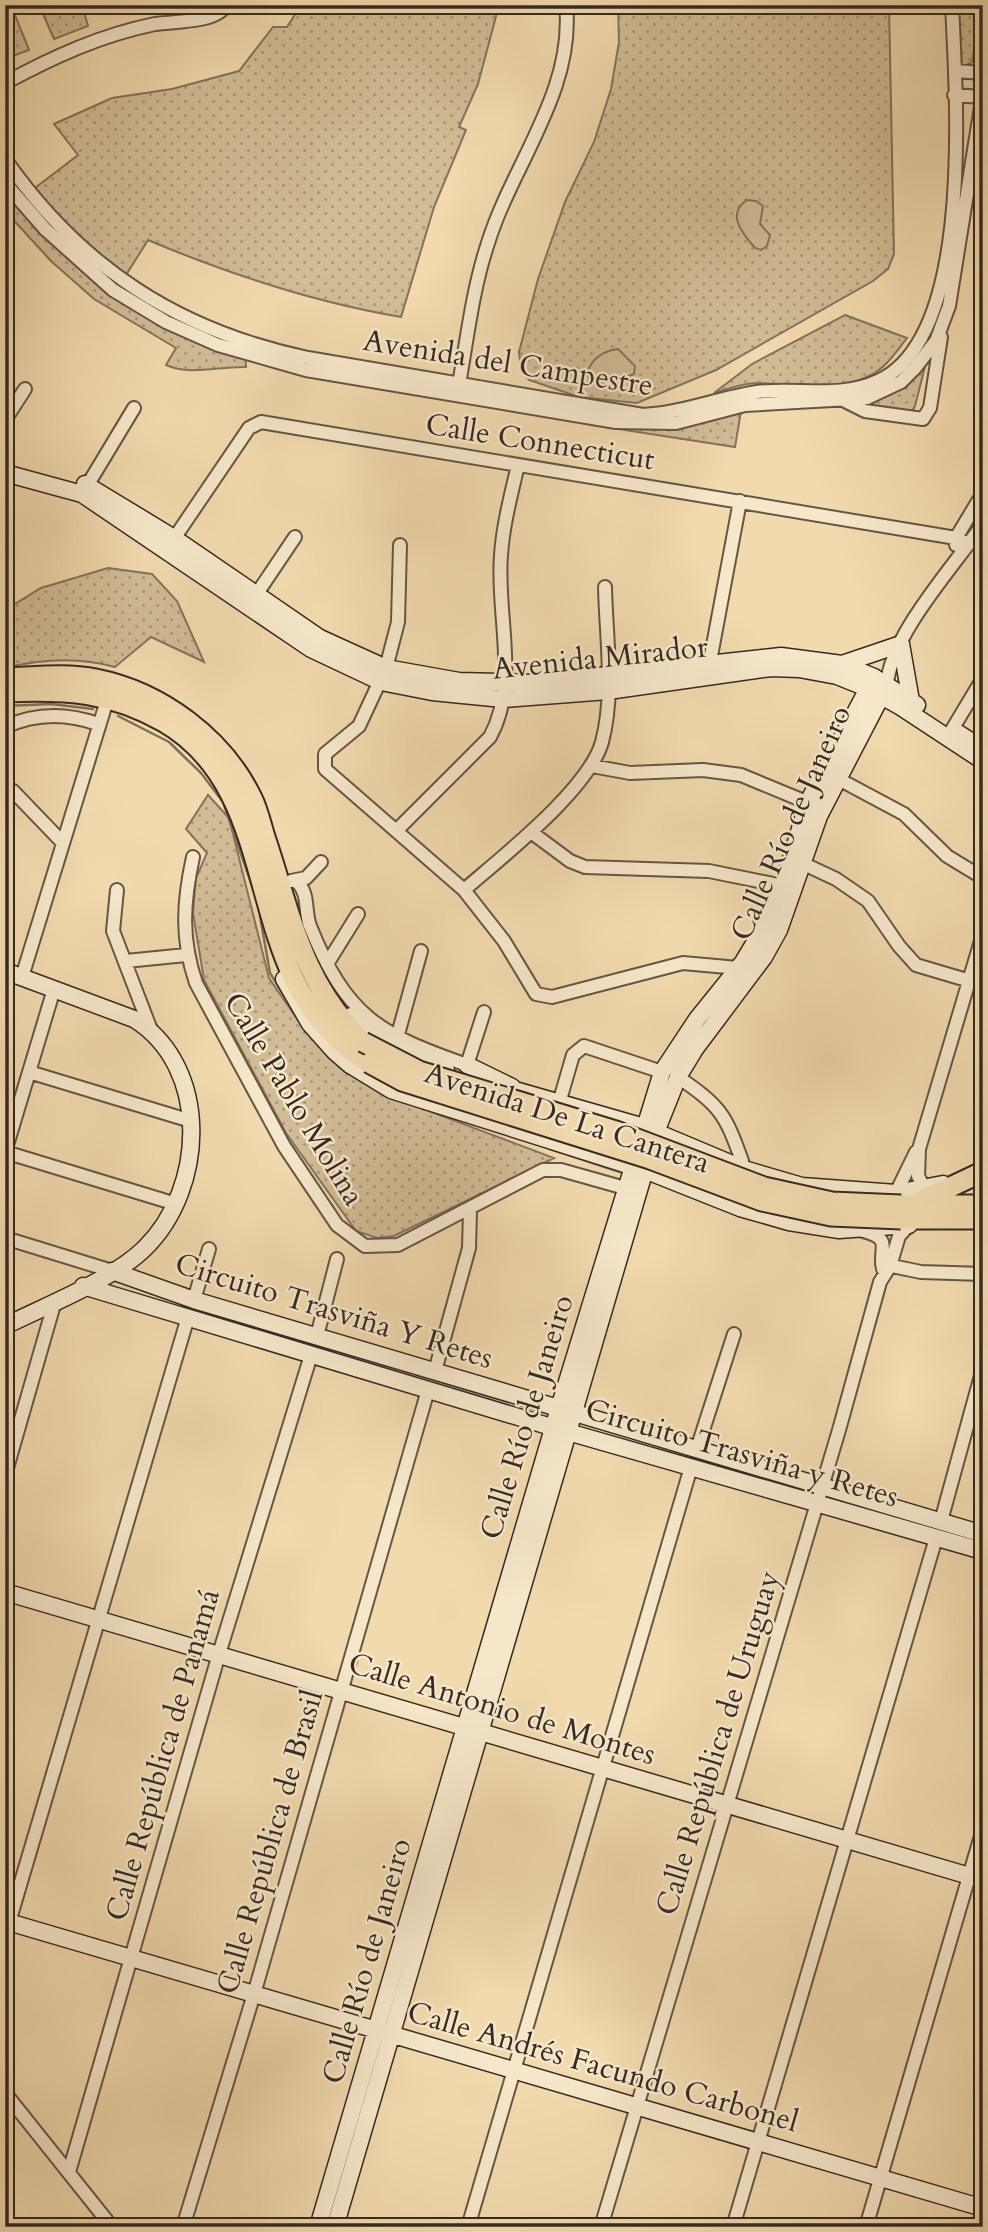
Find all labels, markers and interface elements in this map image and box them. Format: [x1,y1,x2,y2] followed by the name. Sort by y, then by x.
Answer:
[360,320,656,406] street label: Avenida del Campestre
[423,404,658,480] street label: Calle Connecticut
[490,626,710,690] street label: Avenida Mirador
[721,699,861,947] street label: Calle Río de Janeiro
[214,985,374,1213] street label: Calle Pablo Molina
[419,1052,715,1184] street label: Avenida De La Cantera
[170,1243,498,1379] street label: Circuito Trasviña Y Retes
[470,1290,584,1544] street label: Calle Río de Janeiro
[581,1389,903,1517] street label: Circuito Trasviña y Retes
[646,1566,790,1920] street label: Calle República de Uruguay
[96,1584,230,1926] street label: Calle República de Panamá
[343,1643,661,1775] street label: Calle Antonio de Montes
[207,1685,333,1999] street label: Calle República de Brasil
[312,1834,422,2088] street label: Calle Río de Janeiro
[403,1992,804,2143] street label: Calle Andrés Facundo Carbonel

